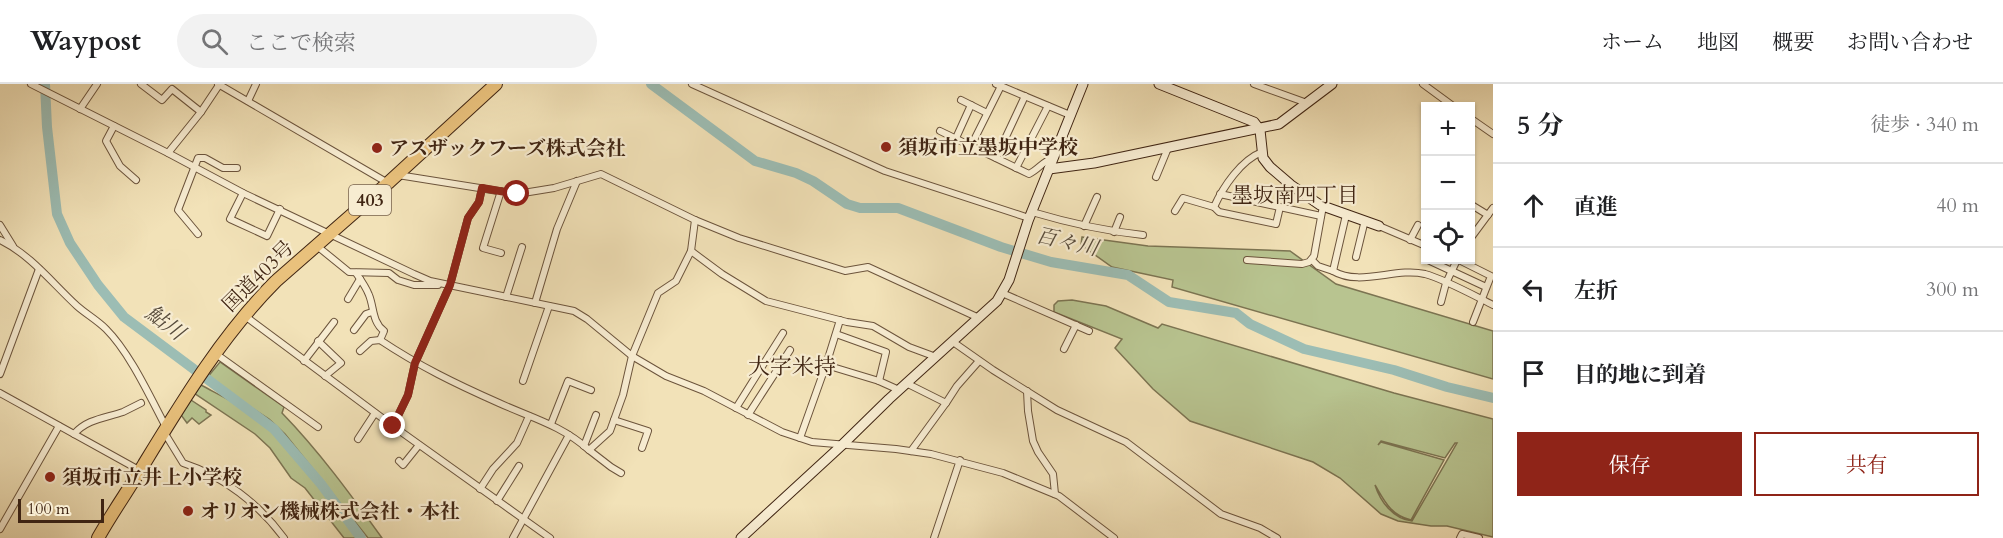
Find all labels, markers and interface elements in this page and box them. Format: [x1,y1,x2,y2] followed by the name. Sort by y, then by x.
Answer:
[177,14,597,68] search box
[30,22,141,60] text: Waypost
[198,25,231,58] icon: search
[246,28,356,58] text: ここで検索
[1601,28,1664,57] text: ホーム
[1697,28,1739,57] text: 地図
[1772,28,1814,57] text: 概要
[1847,28,1973,57] text: お問い合わせ
[1421,102,1475,264] map controls
[1421,102,1475,156] button: +
[1517,108,1563,143] text: 5 分
[1870,111,1979,138] text: 徒歩 · 340 m
[898,134,1078,161] place label: 須坂市立墨坂中学校
[389,135,626,162] place label: アスザックフーズ株式会社
[879,140,893,154] marker: 須坂市立墨坂中学校
[370,141,384,155] marker: アスザックフーズ株式会社
[1421,156,1475,210] button: −
[503,180,529,206] route start
[1232,181,1358,210] district label: 墨坂南四丁目
[349,185,391,215] road number: 403
[1517,189,1550,222] icon: ahead
[1574,192,1618,222] text: 直進
[1936,192,1979,219] text: 40 m
[1421,210,1475,264] button: locate
[1033,221,1103,264] water label: 百々川
[216,234,300,318] street label: 国道403号
[1517,273,1550,306] icon: left
[1574,276,1618,306] text: 左折
[1926,276,1979,303] text: 300 m
[140,299,192,348] water label: 鮎川
[748,352,836,382] district label: 大字米持
[1517,357,1550,390] icon: arrive
[1574,360,1706,390] text: 目的地に到着
[379,412,405,438] route end
[1517,432,1742,496] button: 保存
[1754,432,1979,496] button: 共有
[62,464,242,491] place label: 須坂市立井上小学校
[43,470,57,484] marker: 須坂市立井上小学校
[18,496,104,524] scale bar
[27,498,69,520] text: 100 m
[200,498,460,525] place label: オリオン機械株式会社・本社
[181,504,195,518] marker: オリオン機械株式会社・本社

